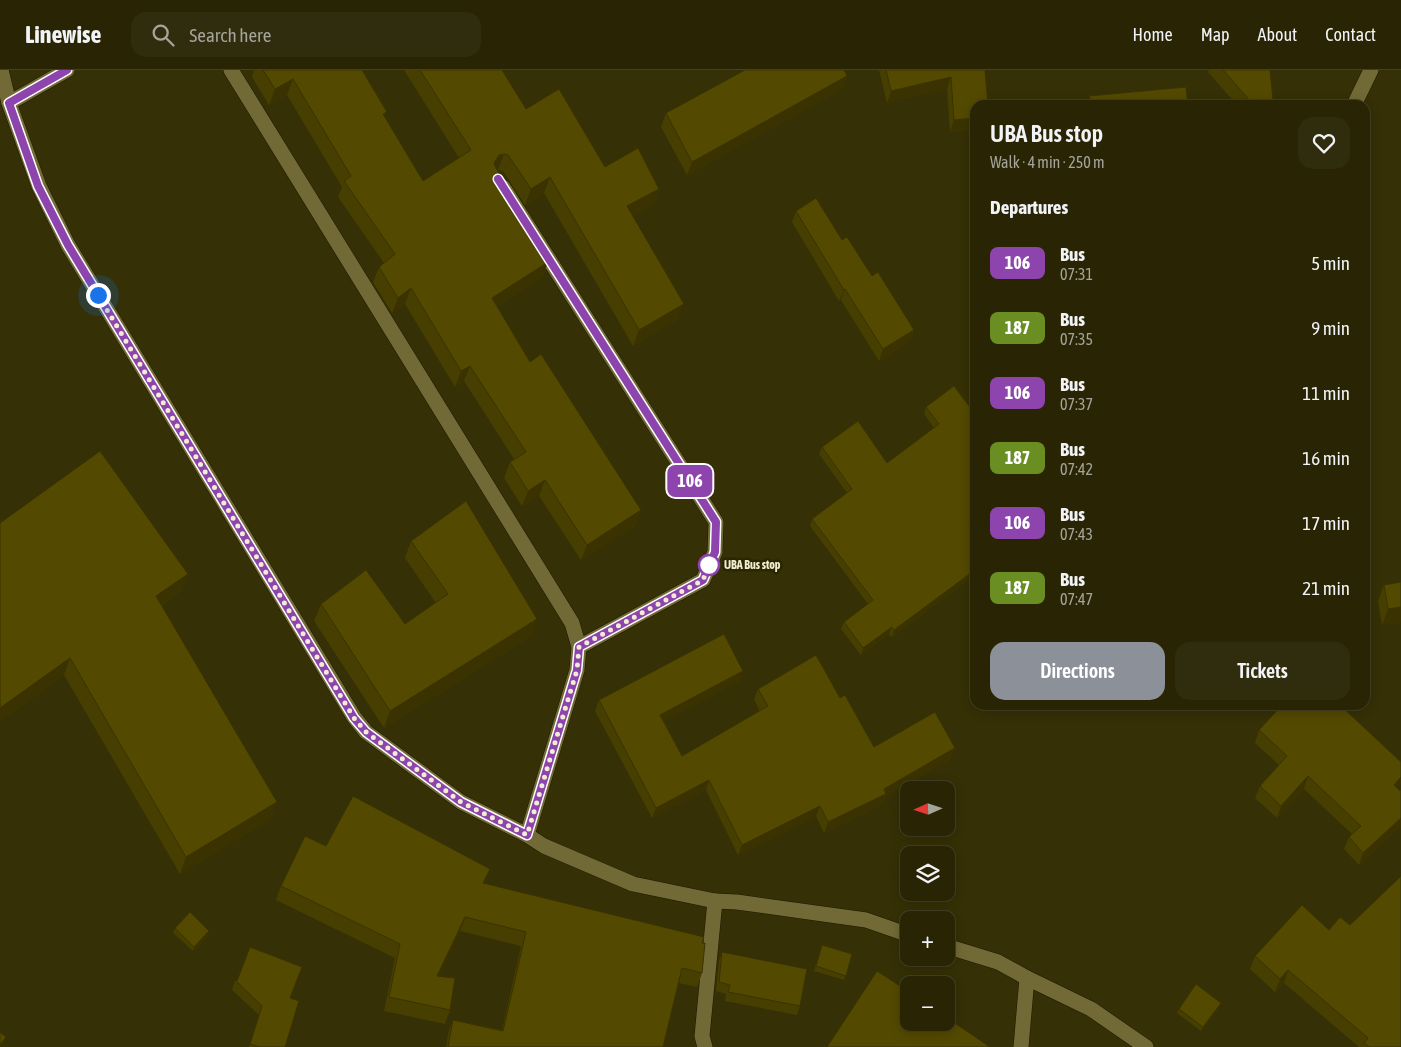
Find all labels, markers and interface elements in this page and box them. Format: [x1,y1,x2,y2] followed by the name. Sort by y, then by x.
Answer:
[131,12,481,57] search box
[25,21,101,48] text: Linewise
[149,21,177,49] icon: search
[189,24,271,46] text: Search here
[1133,24,1173,45] text: Home
[1201,24,1230,45] text: Map
[1258,24,1297,45] text: About
[1325,24,1376,45] text: Contact
[1298,117,1350,169] button: heart
[990,120,1103,147] text: UBA Bus stop
[990,153,1104,171] text: Walk · 4 min · 250 m
[990,196,1068,218] text: Departures
[1060,243,1085,265] text: Bus
[1005,252,1030,273] text: 106
[1311,252,1350,274] text: 5 min
[1060,265,1093,283] text: 07:31
[86,283,111,308] your location
[1060,308,1085,330] text: Bus
[1005,317,1030,338] text: 187
[1311,317,1350,339] text: 9 min
[1060,330,1093,348] text: 07:35
[1060,373,1085,395] text: Bus
[1005,382,1030,403] text: 106
[1302,382,1350,404] text: 11 min
[1060,395,1093,413] text: 07:37
[1060,438,1085,460] text: Bus
[1005,447,1030,468] text: 187
[1302,447,1350,469] text: 16 min
[1060,460,1093,478] text: 07:42
[661,465,719,497] line badge: 106
[677,470,703,491] text: 106
[1060,503,1085,525] text: Bus
[1005,512,1030,533] text: 106
[1302,512,1350,534] text: 17 min
[1060,525,1093,543] text: 07:43
[698,554,720,576] marker: UBA Bus stop
[724,558,781,572] place label: UBA Bus stop
[1060,568,1085,590] text: Bus
[1005,577,1030,598] text: 187
[1302,577,1350,599] text: 21 min
[1060,590,1093,608] text: 07:47
[990,642,1165,700] button: Directions
[1175,642,1350,700] button: Tickets
[900,781,955,836] north arrow
[900,781,955,1031] map controls
[900,846,955,901] button: layers
[900,911,955,966] button: +
[900,976,955,1031] button: −

